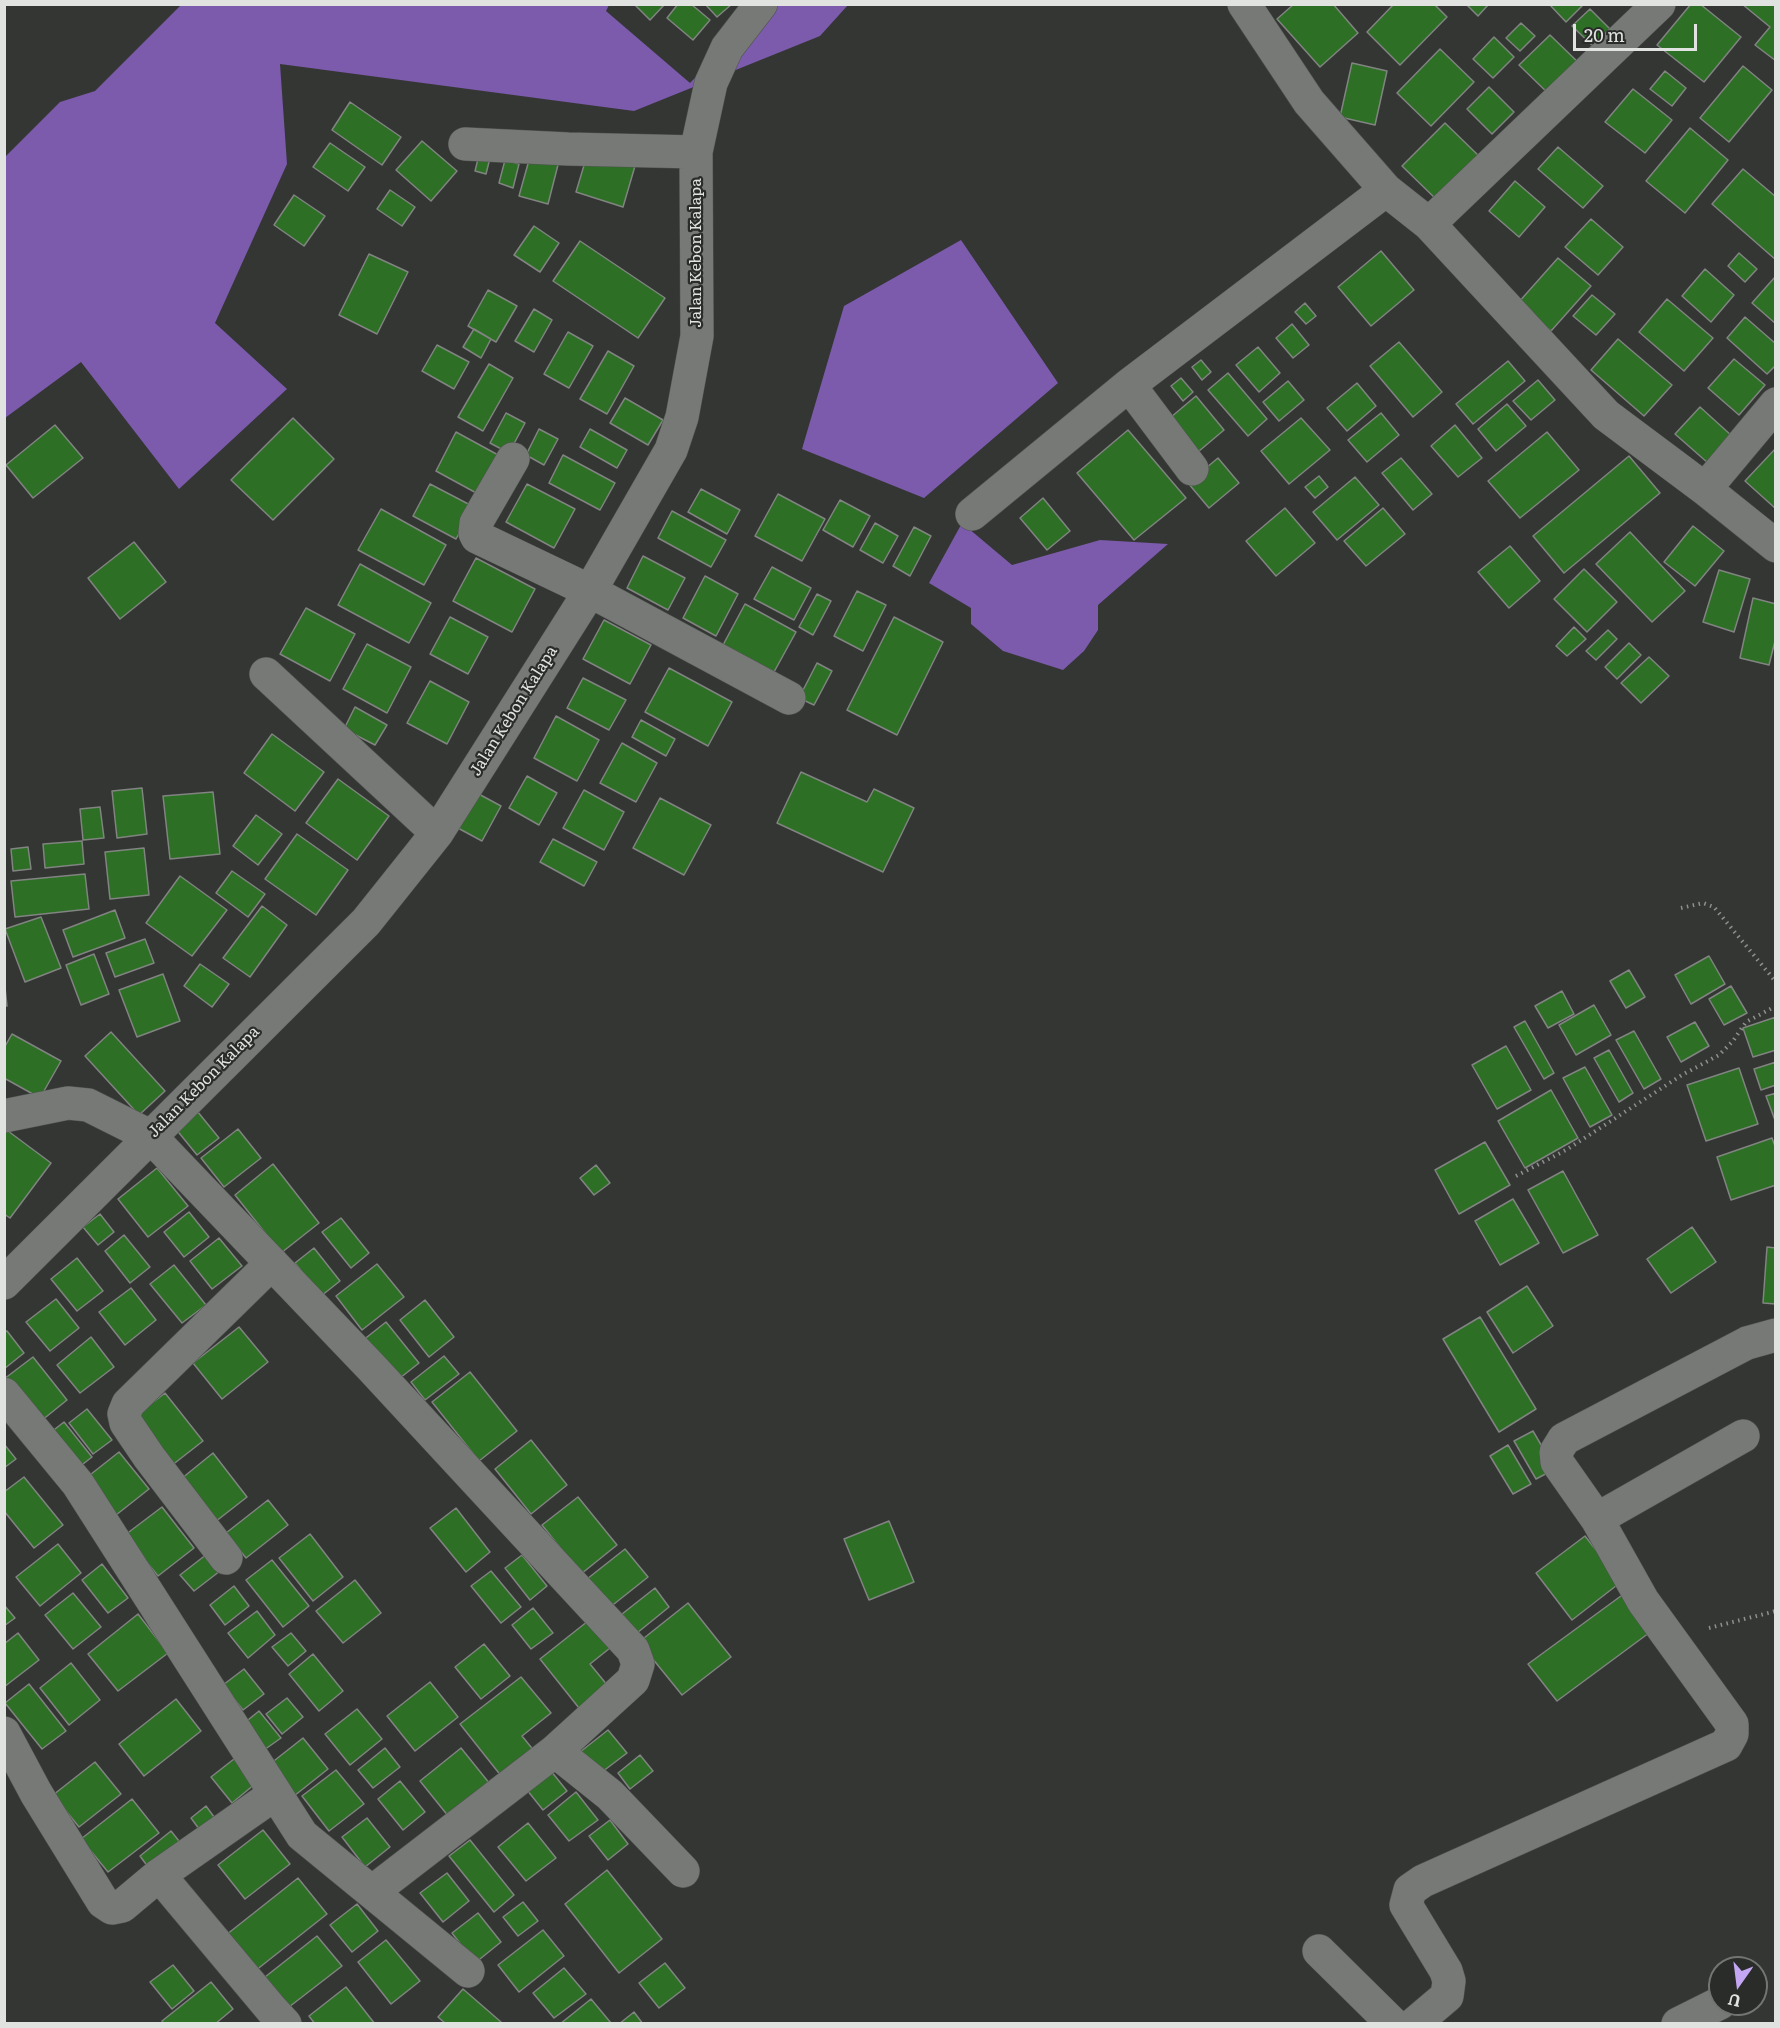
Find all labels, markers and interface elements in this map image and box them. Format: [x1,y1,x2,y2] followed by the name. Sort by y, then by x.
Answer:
[1576,12,1700,50] scale bar
[1584,21,1625,48] text: 20 m
[686,178,706,328] street label: Jalan Kebon Kalapa
[466,642,562,780] street label: Jalan Kebon Kalapa
[144,1022,264,1142] street label: Jalan Kebon Kalapa
[1708,1956,1768,2016] north arrow
[1725,1988,1743,2015] text: U

